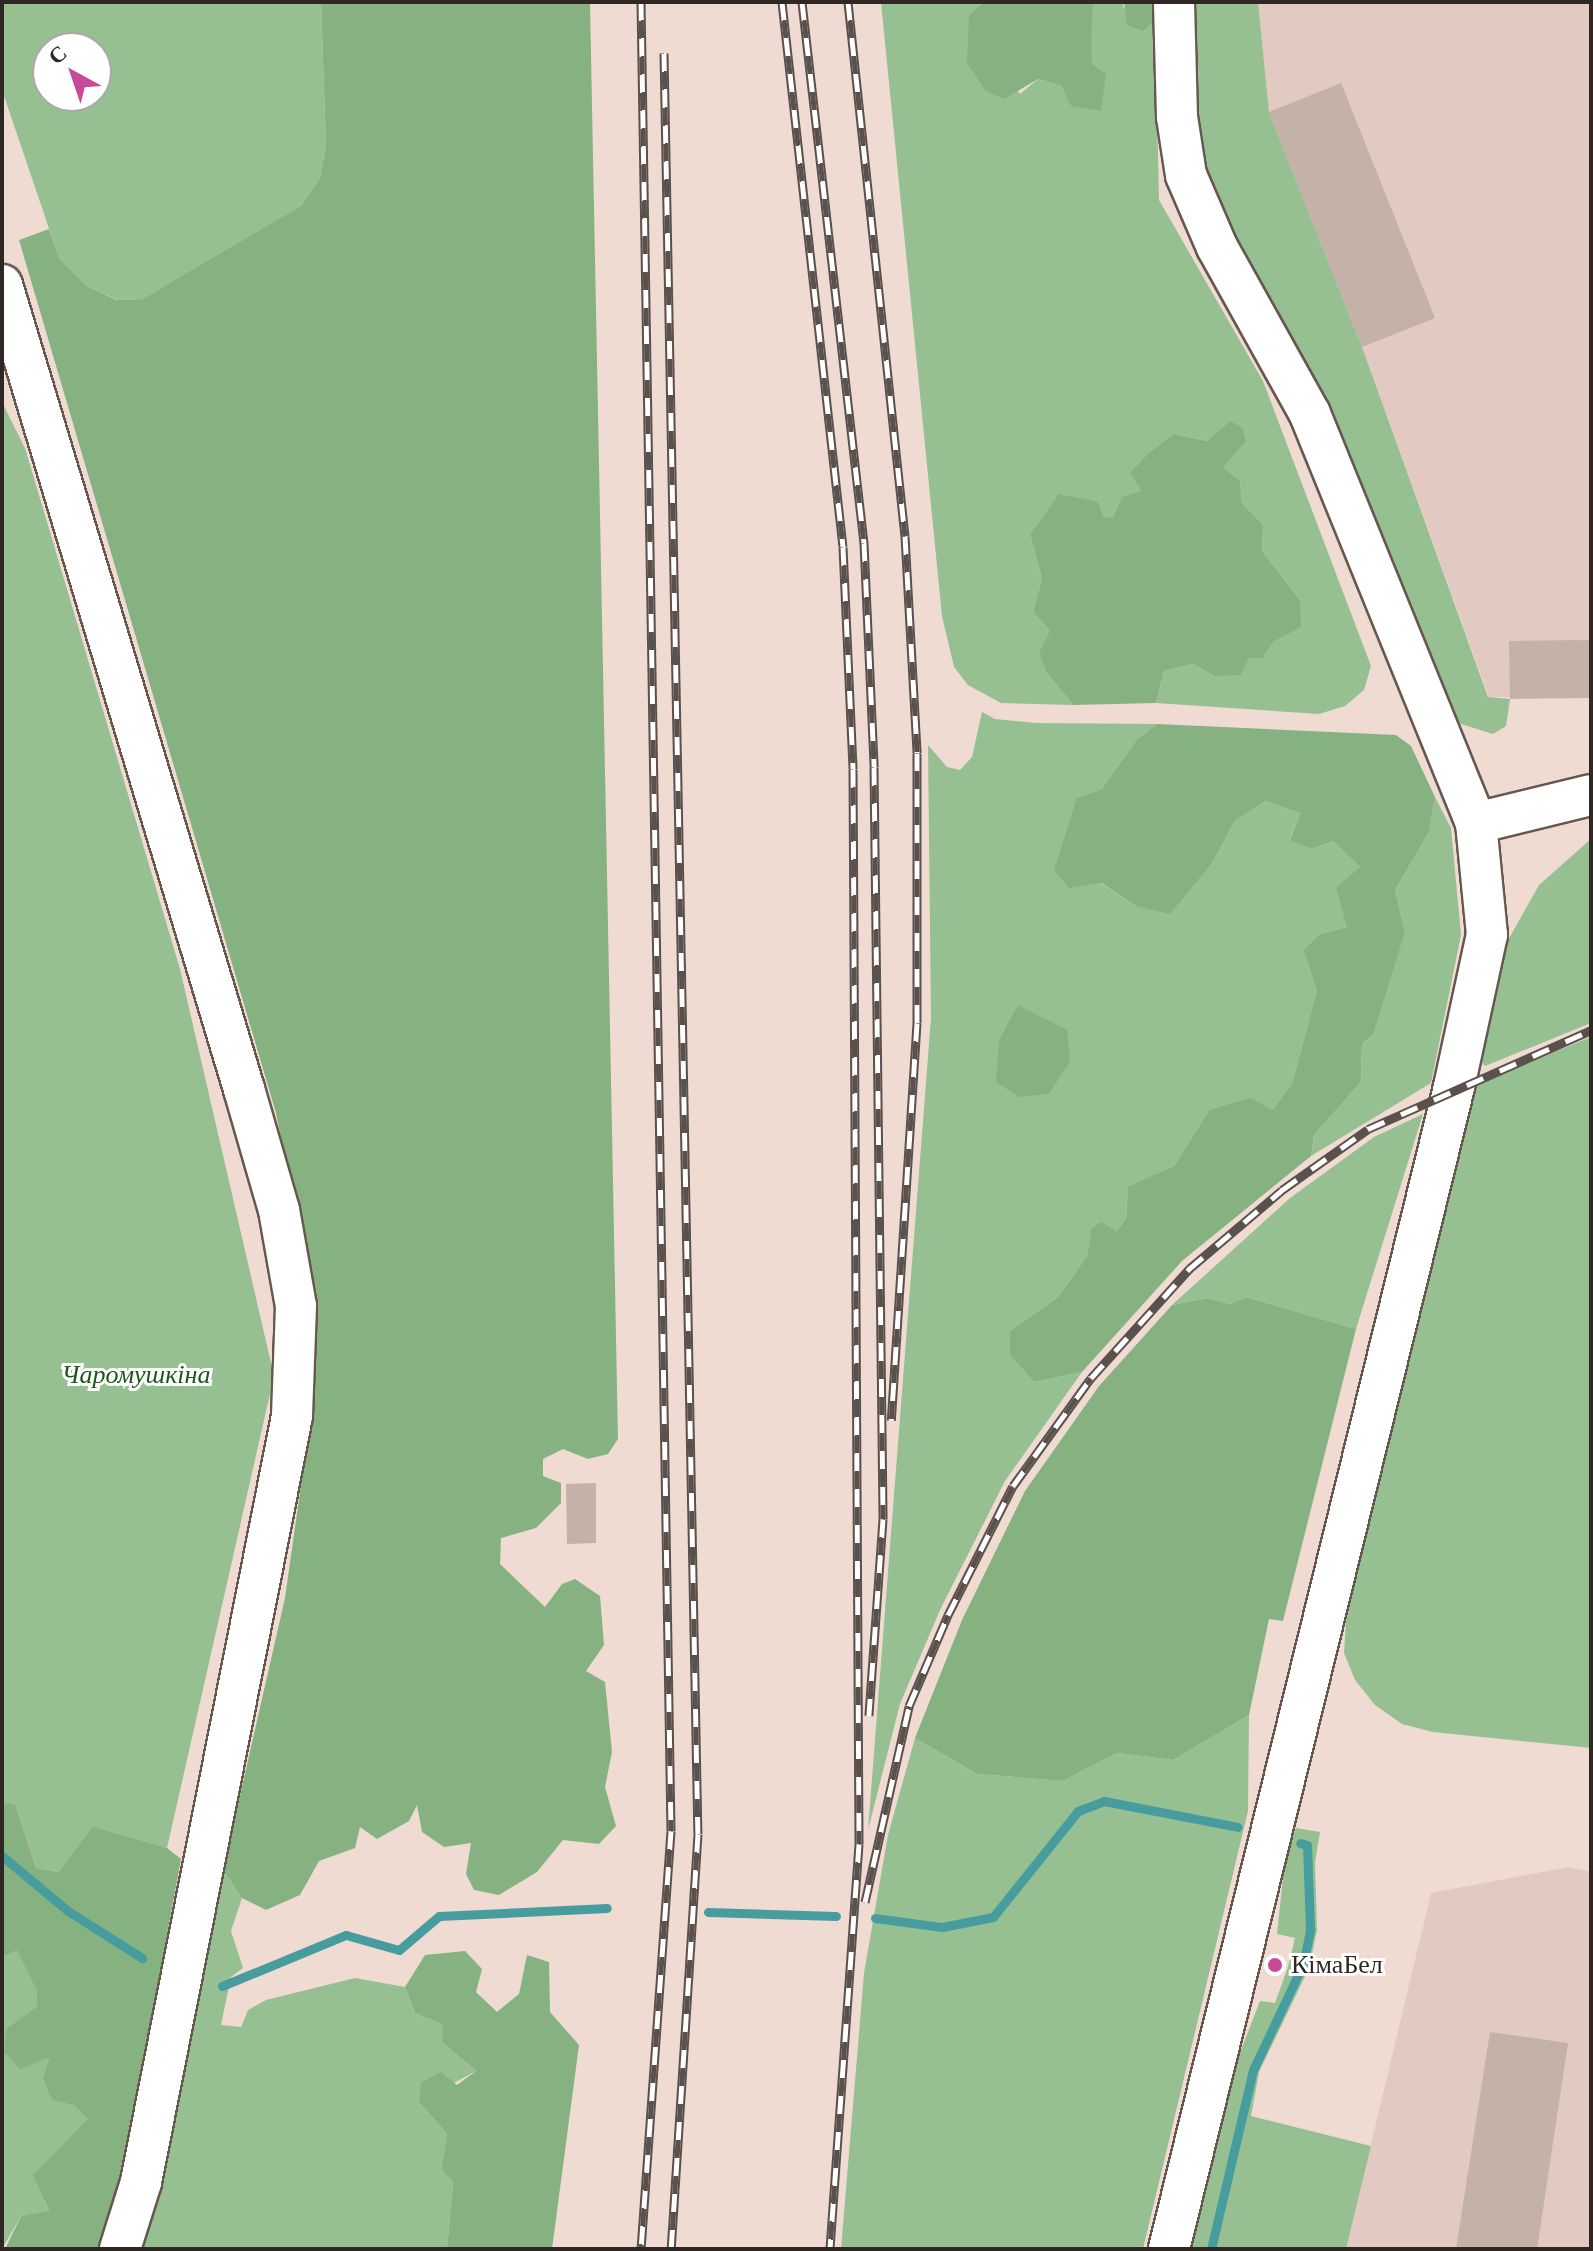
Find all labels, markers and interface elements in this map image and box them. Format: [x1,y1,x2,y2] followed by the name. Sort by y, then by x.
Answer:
[32,32,112,112] north arrow
[43,39,72,70] text: С
[62,1359,210,1391] park label: Чаромушкіна
[1291,1949,1383,1981] place label: КімаБел
[1266,1956,1284,1974] marker: КімаБел

